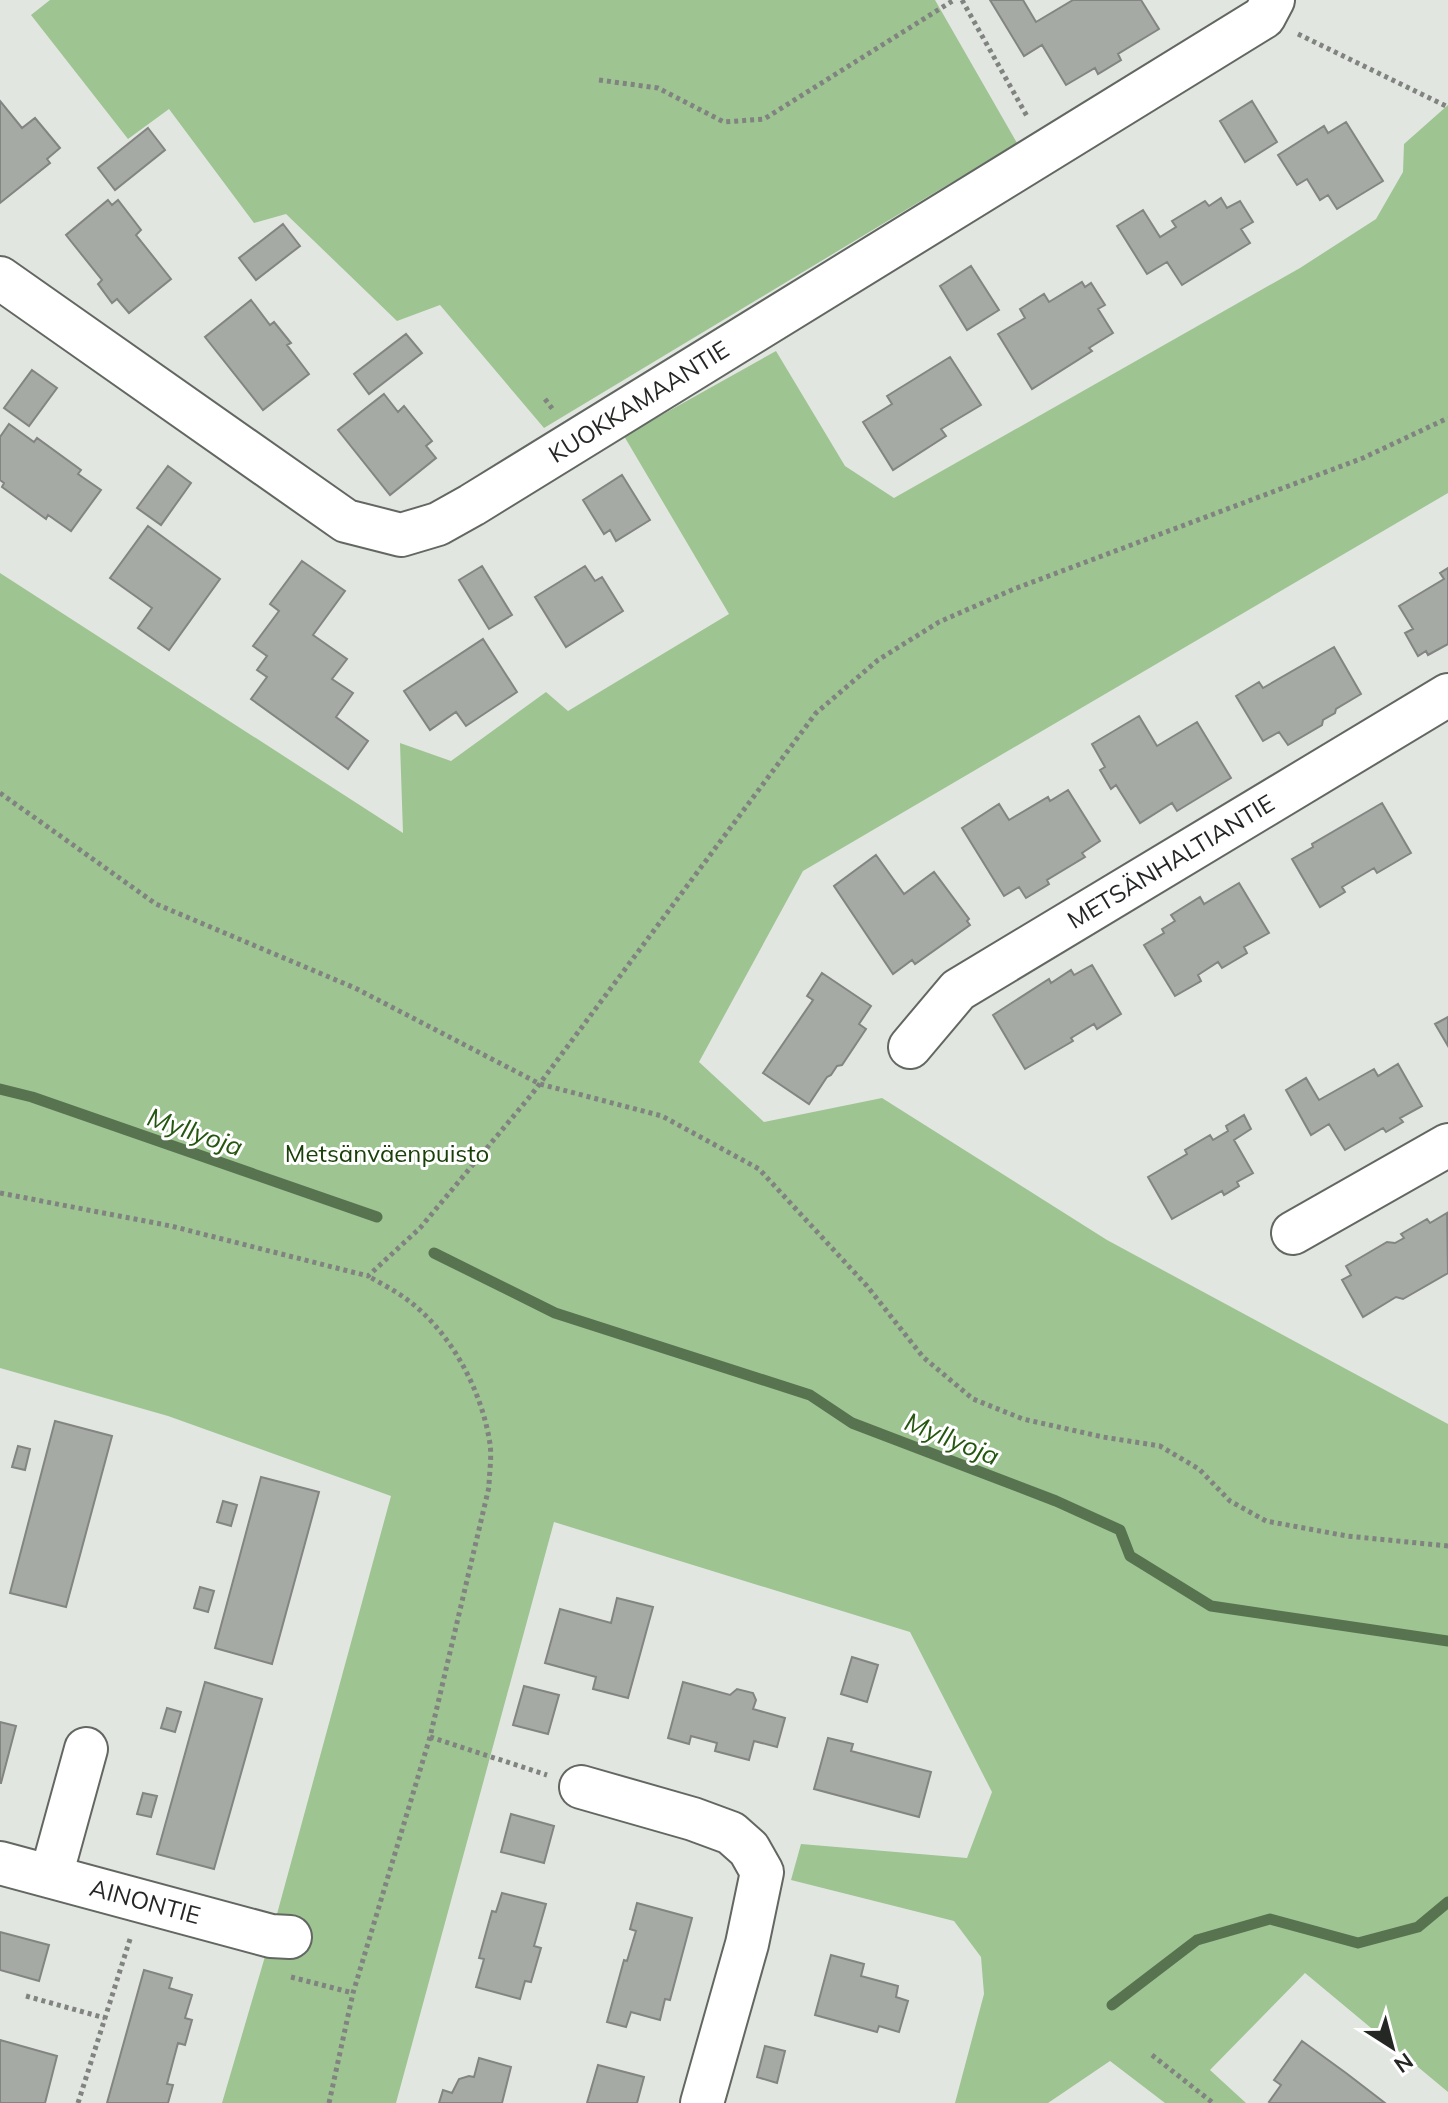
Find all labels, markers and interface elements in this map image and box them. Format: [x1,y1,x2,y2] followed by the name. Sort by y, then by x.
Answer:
[543,334,734,469] street label: KUOKKAMAANTIE
[1062,788,1279,935] street label: METSÄNHALTIANTIE
[143,1100,247,1163] water label: Myllyoja
[285,1138,489,1168] park label: Metsänväenpuisto
[900,1405,1004,1472] water label: Myllyoja
[87,1872,204,1930] street label: AINONTIE
[1352,2007,1432,2087] north arrow
[1389,2047,1419,2079] text: N

